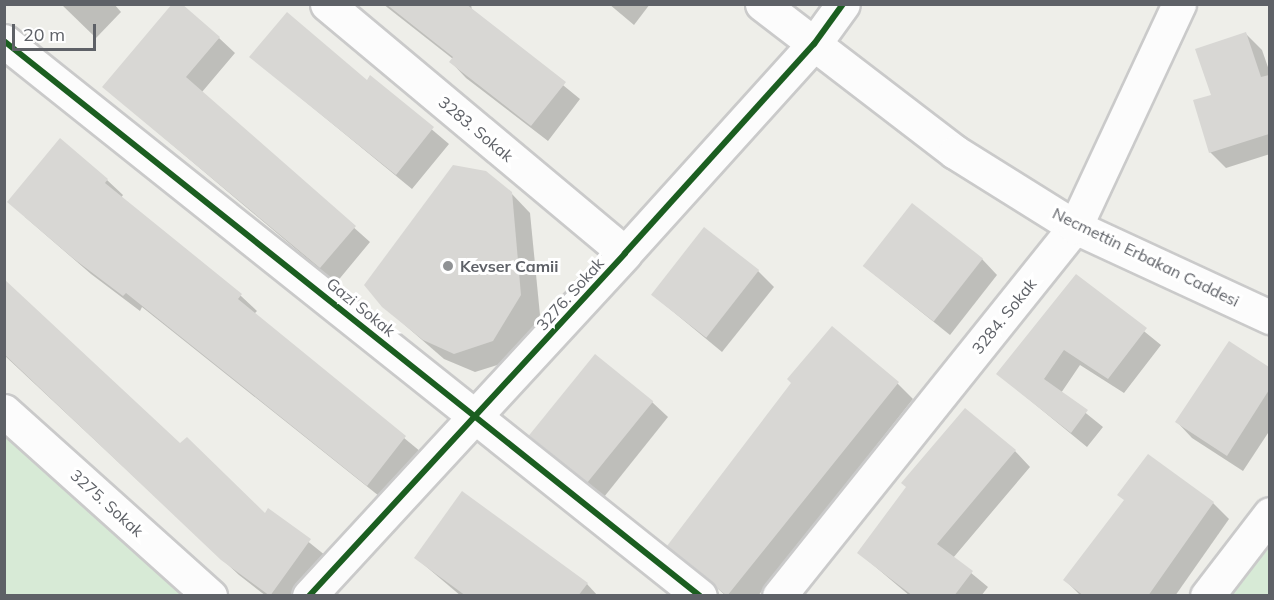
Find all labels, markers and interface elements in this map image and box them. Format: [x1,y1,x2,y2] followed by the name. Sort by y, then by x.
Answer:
[15,12,99,50] scale bar
[23,23,65,46] text: 20 m
[435,92,517,166] street label: 3283. Sokak
[1050,203,1242,311] street label: Necmettin Erbakan Caddesi
[532,254,608,334] street label: 3276. Sokak
[460,256,558,276] place label: Kevser Camii
[441,259,455,273] marker: Kevser Camii
[323,274,399,340] street label: Gazi Sokak
[968,274,1040,358] street label: 3284. Sokak
[67,465,147,541] street label: 3275. Sokak

